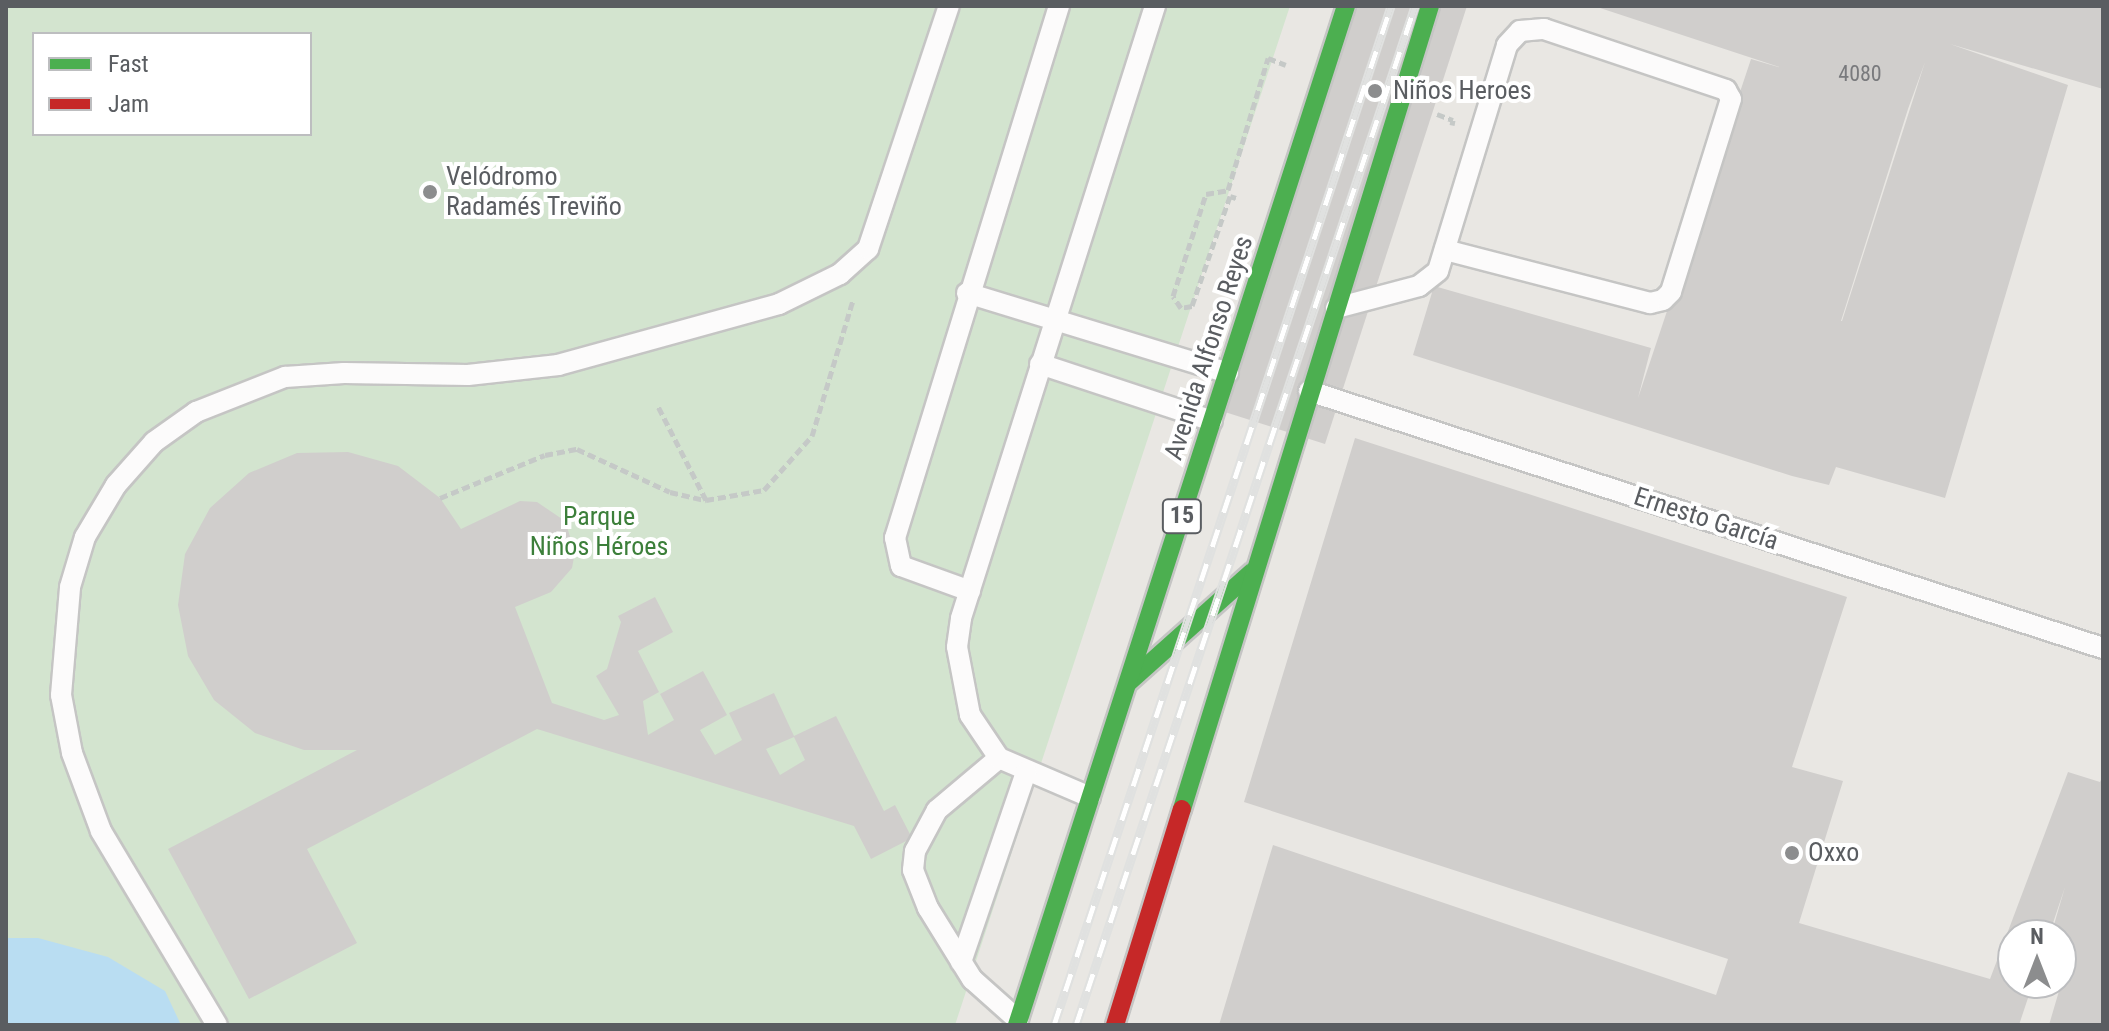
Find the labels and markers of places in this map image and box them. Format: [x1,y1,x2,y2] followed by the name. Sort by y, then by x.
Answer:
[1393,75,1532,107] place label: Niños Heroes
[1364,80,1386,102] marker: Niños Heroes
[446,161,622,222] place label: Velódromo Radamés Treviño
[421,183,439,201] marker: Velódromo Radamés Treviño
[1808,837,1859,869] place label: Oxxo
[1783,844,1801,862] marker: Oxxo

